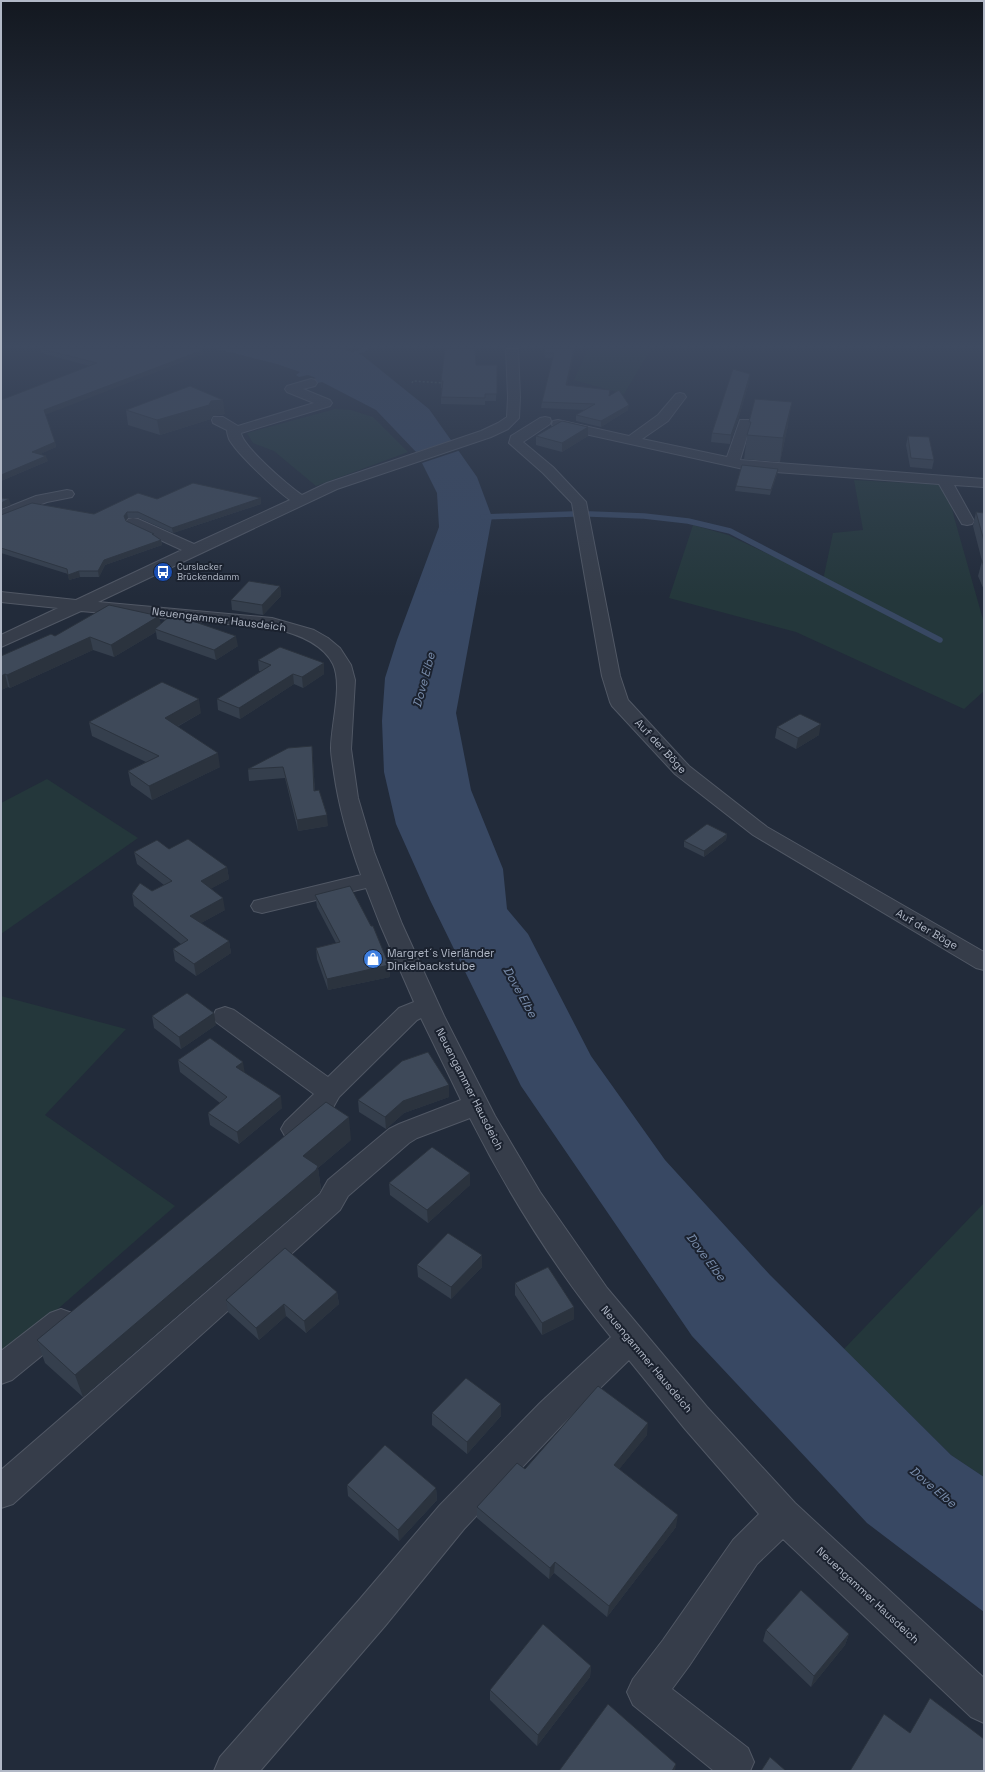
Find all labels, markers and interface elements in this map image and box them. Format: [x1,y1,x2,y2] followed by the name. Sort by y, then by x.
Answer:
[152,561,174,583] bus stop icon: Curslacker Brückendamm
[177,561,239,583] place label: Curslacker Brückendamm
[151,604,287,634] street label: Neuengammer Hausdeich
[409,650,439,709] water label: Dove Elbe
[632,716,690,776] street label: Auf der Böge
[893,906,961,952] street label: Auf der Böge
[387,946,494,973] place label: Margret´s Vierländer Dinkelbackstube
[362,948,384,970] shop icon: Margret´s Vierländer Dinkelbackstube
[499,964,541,1021] water label: Dove Elbe
[433,1026,507,1152] street label: Neuengammer Hausdeich
[683,1230,730,1285] water label: Dove Elbe
[598,1303,696,1415] street label: Neuengammer Hausdeich
[906,1463,960,1512] water label: Dove Elbe
[814,1544,922,1646] street label: Neuengammer Hausdeich

